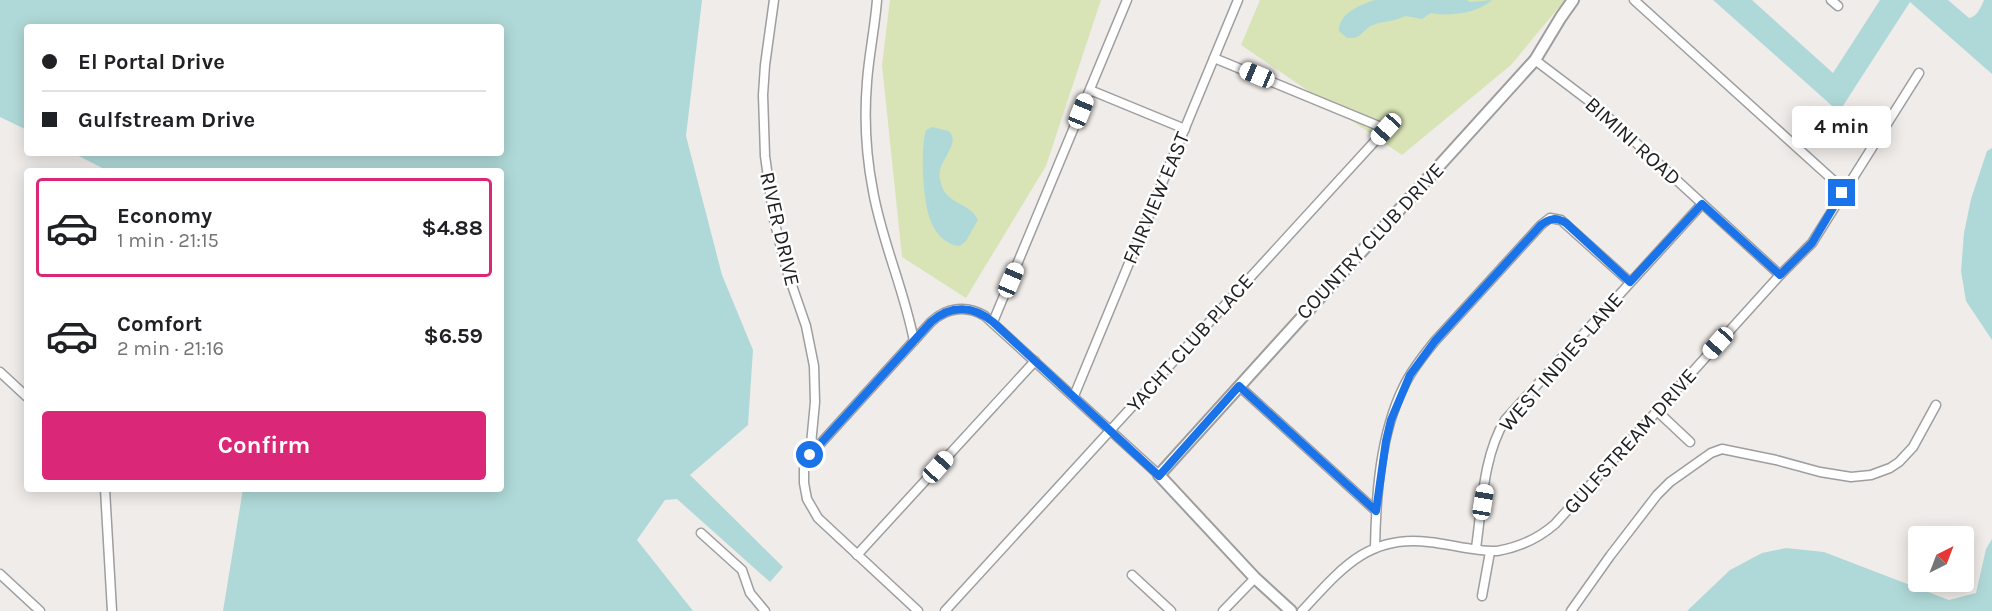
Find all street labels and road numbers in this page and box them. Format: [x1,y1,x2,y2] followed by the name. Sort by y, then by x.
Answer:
[1580,92,1686,190] street label: BIMINI ROAD
[1117,128,1195,268] street label: FAIRVIEW EAST
[1291,158,1449,324] street label: COUNTRY CLUB DRIVE
[755,170,805,288] street label: RIVER DRIVE
[1122,269,1258,417] street label: YACHT CLUB PLACE
[1494,288,1628,436] street label: WEST INDIES LANE
[1559,363,1701,519] street label: GULFSTREAM DRIVE

